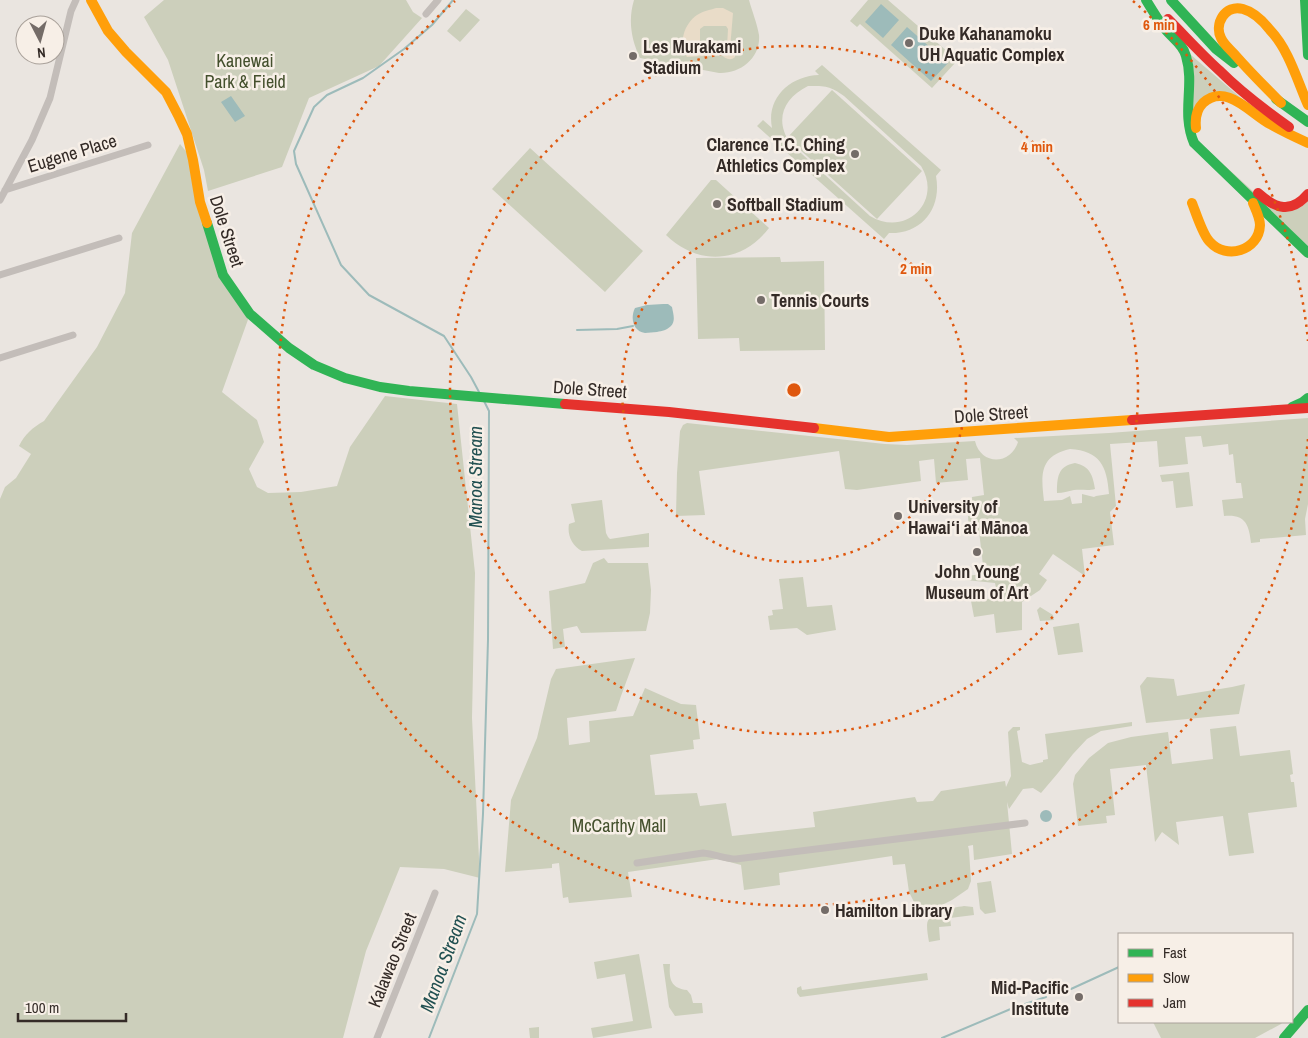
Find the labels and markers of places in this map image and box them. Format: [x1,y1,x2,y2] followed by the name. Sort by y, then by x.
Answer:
[919,21,1065,67] place label: Duke Kahanamoku UH Aquatic Complex
[643,34,741,80] place label: Les Murakami Stadium
[903,37,915,49] marker: Duke Kahanamoku UH Aquatic Complex
[627,50,639,62] marker: Les Murakami Stadium
[706,132,846,178] place label: Clarence T.C. Ching Athletics Complex
[849,148,861,160] marker: Clarence T.C. Ching Athletics Complex
[727,192,843,217] place label: Softball Stadium
[711,198,723,210] marker: Softball Stadium
[771,288,869,313] place label: Tennis Courts
[755,294,767,306] marker: Tennis Courts
[785,381,803,399] centre of rings
[908,494,1029,540] place label: University of Hawaiʻi at Mānoa
[892,510,904,522] marker: University of Hawaiʻi at Mānoa
[971,546,983,558] marker: John Young Museum of Art
[926,559,1028,605] place label: John Young Museum of Art
[835,898,953,923] place label: Hamilton Library
[819,904,831,916] marker: Hamilton Library
[991,975,1069,1021] place label: Mid-Pacific Institute
[1073,991,1085,1003] marker: Mid-Pacific Institute

